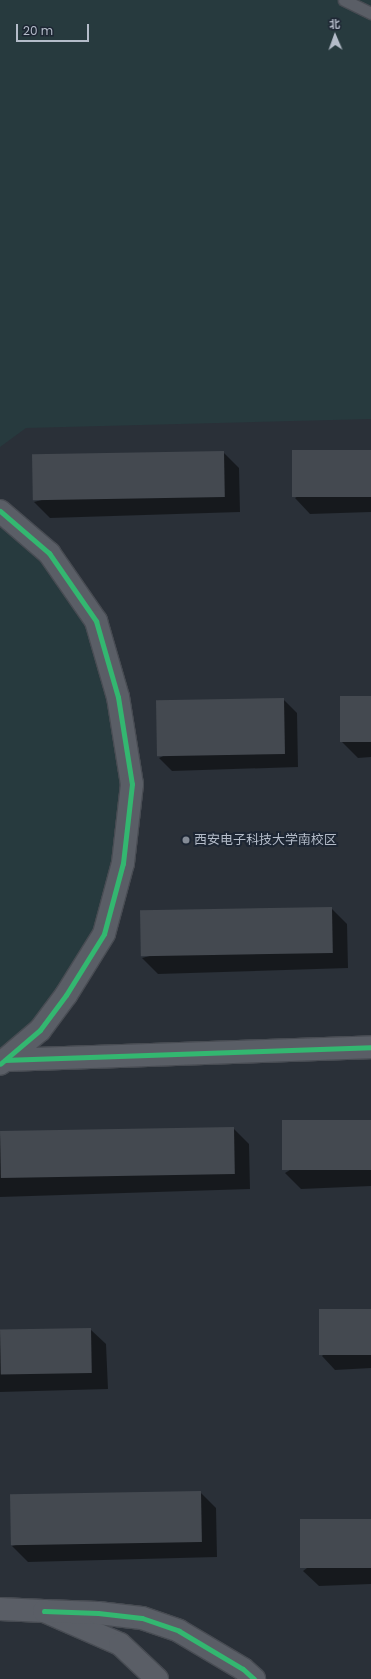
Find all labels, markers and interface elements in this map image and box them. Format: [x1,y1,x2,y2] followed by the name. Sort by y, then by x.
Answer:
[18,16,91,42] scale bar
[315,16,355,56] north arrow
[329,16,340,32] text: 北
[23,22,53,39] text: 20 m
[194,832,337,848] place label: 西安电子科技大学南校区
[181,835,191,845] marker: 西安电子科技大学南校区

